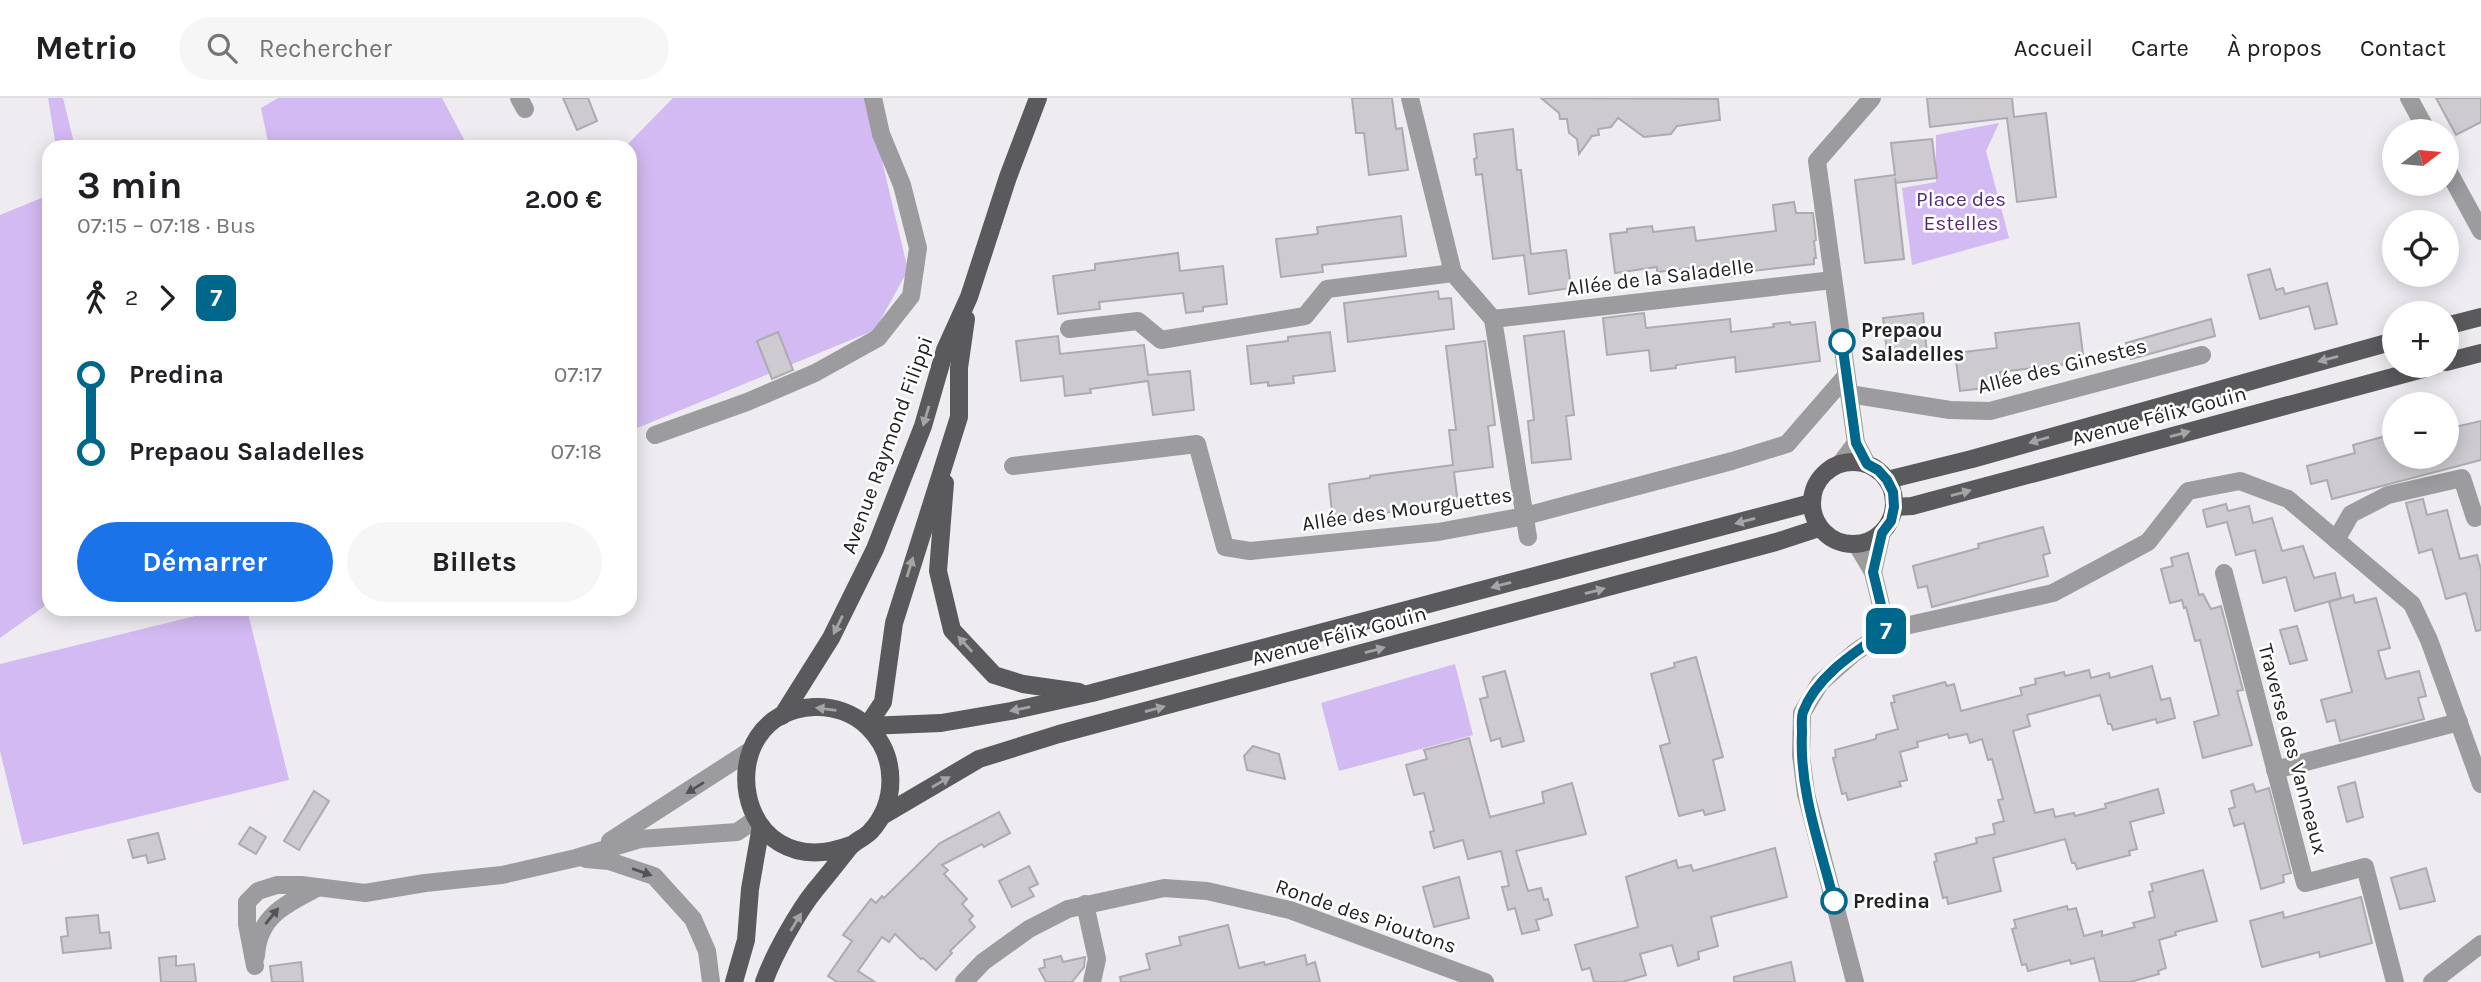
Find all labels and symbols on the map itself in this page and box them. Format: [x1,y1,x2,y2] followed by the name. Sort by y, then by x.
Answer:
[2382,119,2459,196] north arrow
[1916,187,2006,235] park label: Place des Estelles
[1565,254,1755,300] street label: Allée de la Saladelle
[1861,318,1964,366] place label: Prepaou Saladelles
[1829,329,1855,355] marker: Prepaou Saladelles
[836,333,938,557] street label: Avenue Raymond Filippi
[1975,333,2149,399] street label: Allée des Ginestes
[2317,354,2338,364] one-way arrow
[2069,381,2249,451] street label: Avenue Félix Gouin
[920,406,930,427] one-way arrow
[2169,428,2191,439] one-way arrow
[2028,436,2049,446] one-way arrow
[1300,482,1514,536] street label: Allée des Mourguettes
[1950,487,1972,498] one-way arrow
[1734,516,1756,527] one-way arrow
[906,557,916,578] one-way arrow
[1490,580,1512,591] one-way arrow
[1584,585,1606,596] one-way arrow
[1249,601,1429,671] street label: Avenue Félix Gouin
[1863,608,1909,654] line badge: 7
[832,615,843,635] one-way arrow
[958,636,974,653] one-way arrow
[2253,641,2333,857] street label: Traverse des Vanneaux
[1364,644,1386,655] one-way arrow
[815,703,837,714] one-way arrow
[1145,703,1166,713] one-way arrow
[1009,704,1031,715] one-way arrow
[931,776,950,788] one-way arrow
[685,782,704,795] one-way arrow
[632,867,653,878] one-way arrow
[1272,874,1460,958] street label: Ronde des Pioutons
[1821,888,1847,914] marker: Predina
[1853,889,1930,913] place label: Predina
[265,908,280,926] one-way arrow
[789,912,802,931] one-way arrow

